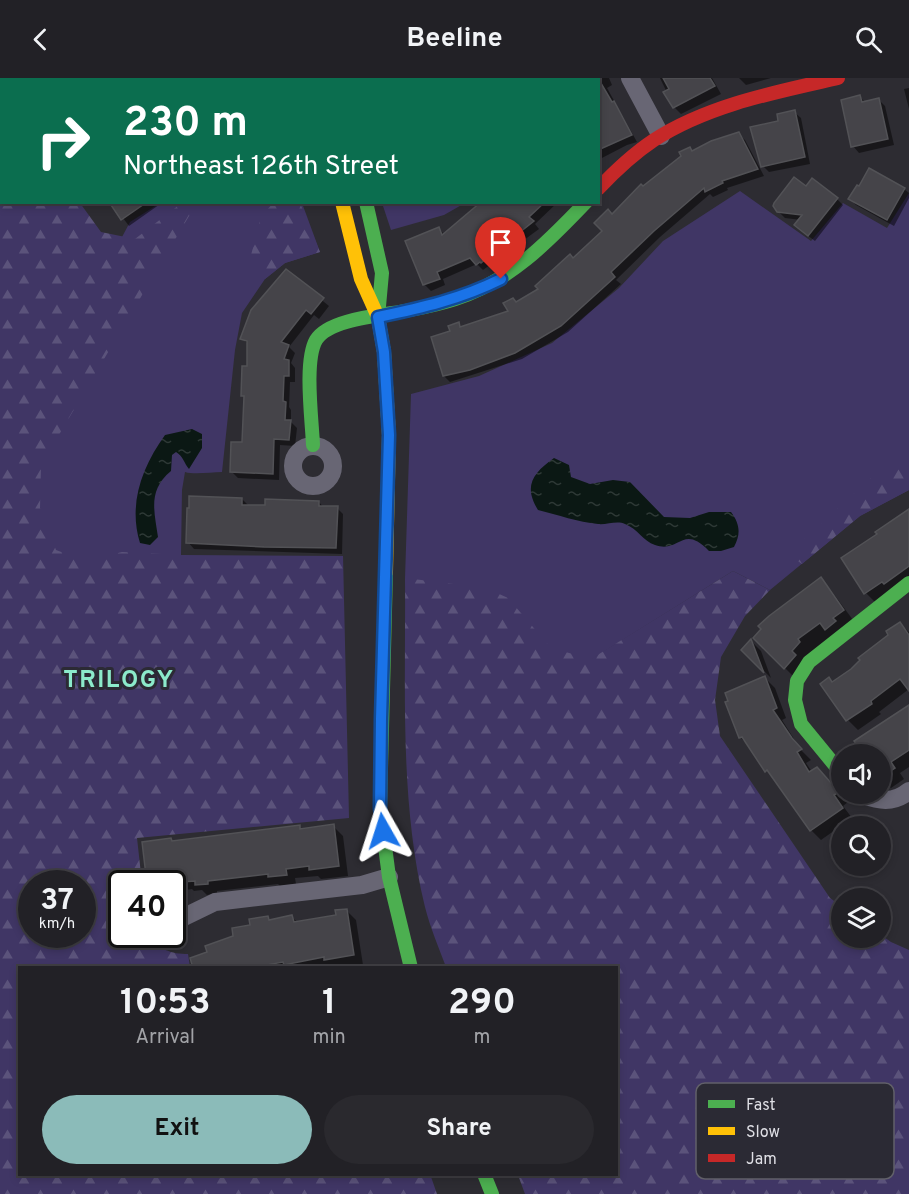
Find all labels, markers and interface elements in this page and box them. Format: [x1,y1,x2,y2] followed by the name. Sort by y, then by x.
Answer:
[406,22,503,56] text: Beeline
[24,23,57,56] icon: back
[852,23,885,56] icon: search
[123,98,248,151] text: 230 m
[24,102,102,180] icon: right
[123,150,399,184] text: Northeast 126th Street
[475,217,526,279] pin
[484,226,517,259] icon: arrive
[63,666,175,696] district label: TRILOGY
[831,744,891,948] map controls
[831,744,891,804] button: sound
[351,799,415,863] position arrow
[831,816,891,876] button: search
[108,870,186,948] speed limit sign: 40
[40,883,74,920] text: 37
[831,888,891,948] button: layers
[39,915,75,934] text: km/h
[120,981,210,1027] text: 10:53
[322,981,336,1027] text: 1
[448,981,516,1027] text: 290
[135,1025,195,1051] text: Arrival
[313,1025,346,1051] text: min
[473,1025,490,1051] text: m
[696,1083,894,1179] legend
[42,1095,312,1164] button: Exit
[324,1095,594,1164] button: Share
[746,1096,776,1116] text: Fast
[746,1123,780,1143] text: Slow
[746,1150,777,1170] text: Jam

